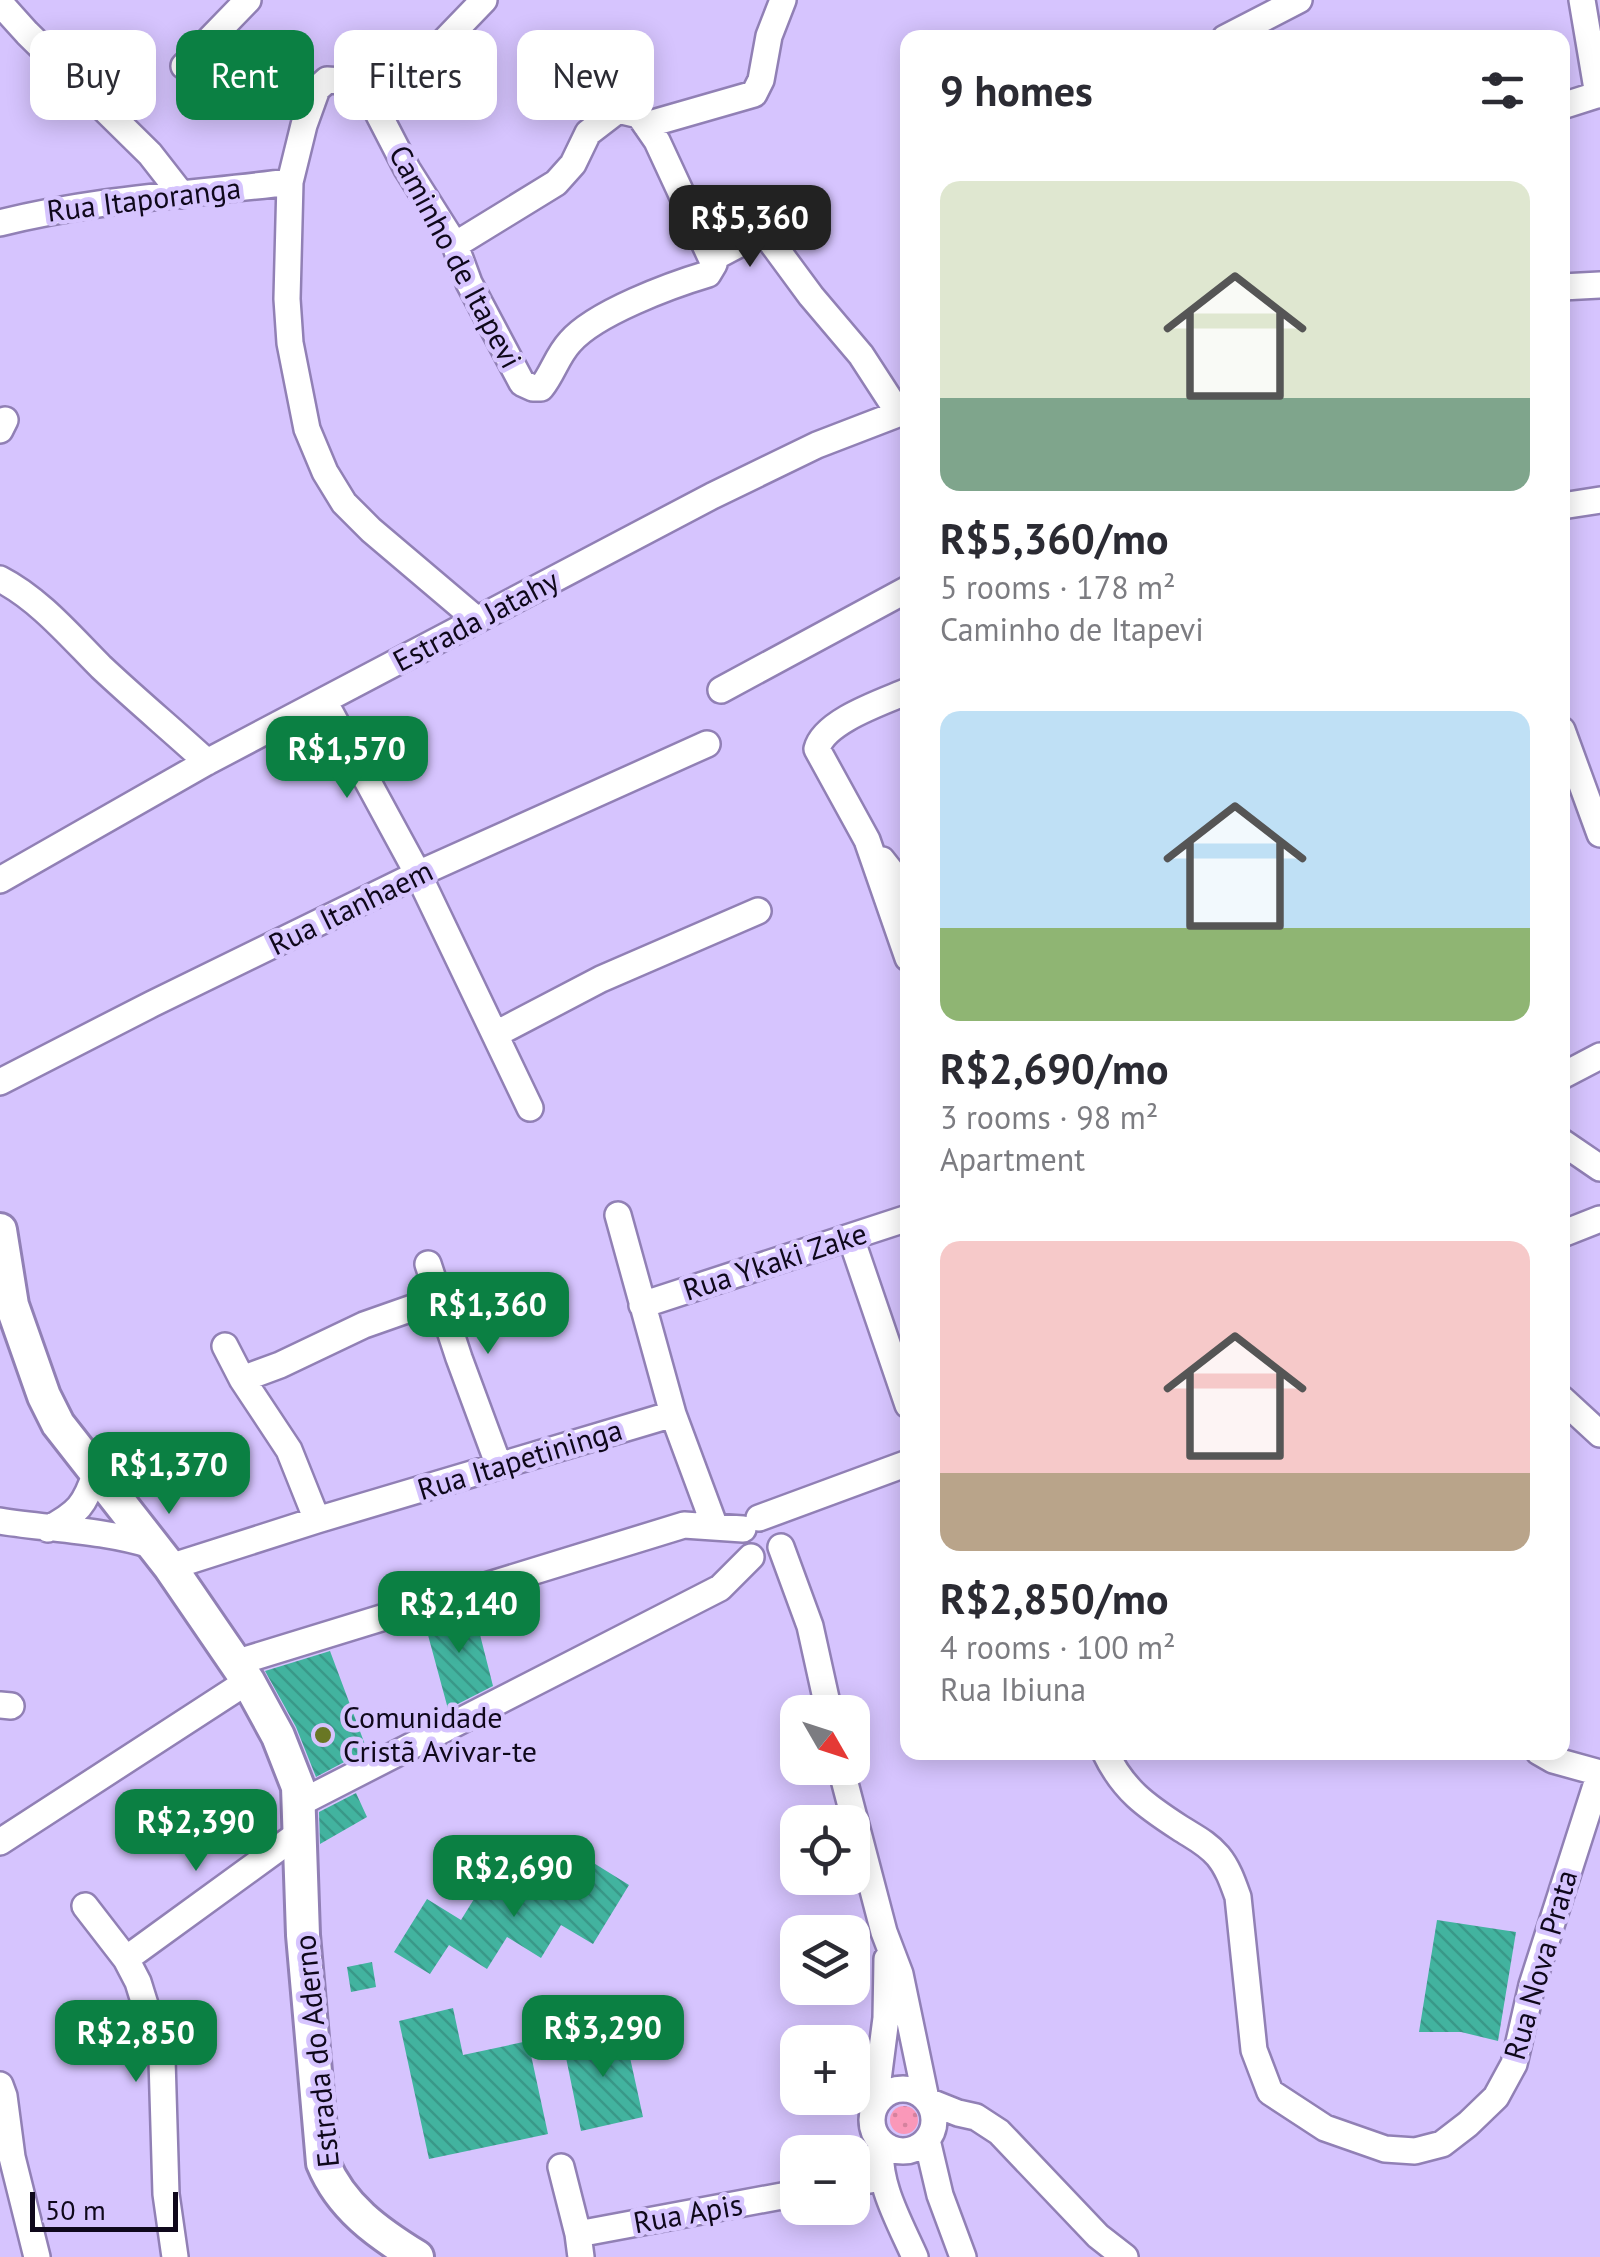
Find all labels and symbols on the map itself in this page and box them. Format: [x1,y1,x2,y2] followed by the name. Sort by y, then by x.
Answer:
[381,138,532,375] street label: Caminho de Itapevi
[45,167,243,230] street label: Rua Itaporanga
[658,185,842,270] pin: R$5,360
[386,560,565,680] street label: Estrada Jatahy
[255,716,439,801] pin: R$1,570
[262,850,439,963] street label: Rua Itanhaem
[678,1212,872,1309] street label: Rua Ykaki Zake
[396,1272,580,1357] pin: R$1,360
[413,1409,627,1508] street label: Rua Itapetininga
[77,1432,261,1517] pin: R$1,370
[367,1571,551,1656] pin: R$2,140
[780,1695,870,1785] north arrow
[343,1697,537,1770] place label: Comunidade Cristã Avivar-te
[312,1724,334,1746] marker: Comunidade Cristã Avivar-te
[104,1789,288,1874] pin: R$2,390
[422,1835,606,1920] pin: R$2,690
[1494,1865,1585,2064] street label: Rua Nova Prata
[284,1933,347,2169] street label: Estrada do Aderno
[511,1995,695,2080] pin: R$3,290
[44,2000,228,2085] pin: R$2,850
[630,2184,745,2241] street label: Rua Apis
[30,2187,178,2232] scale bar

